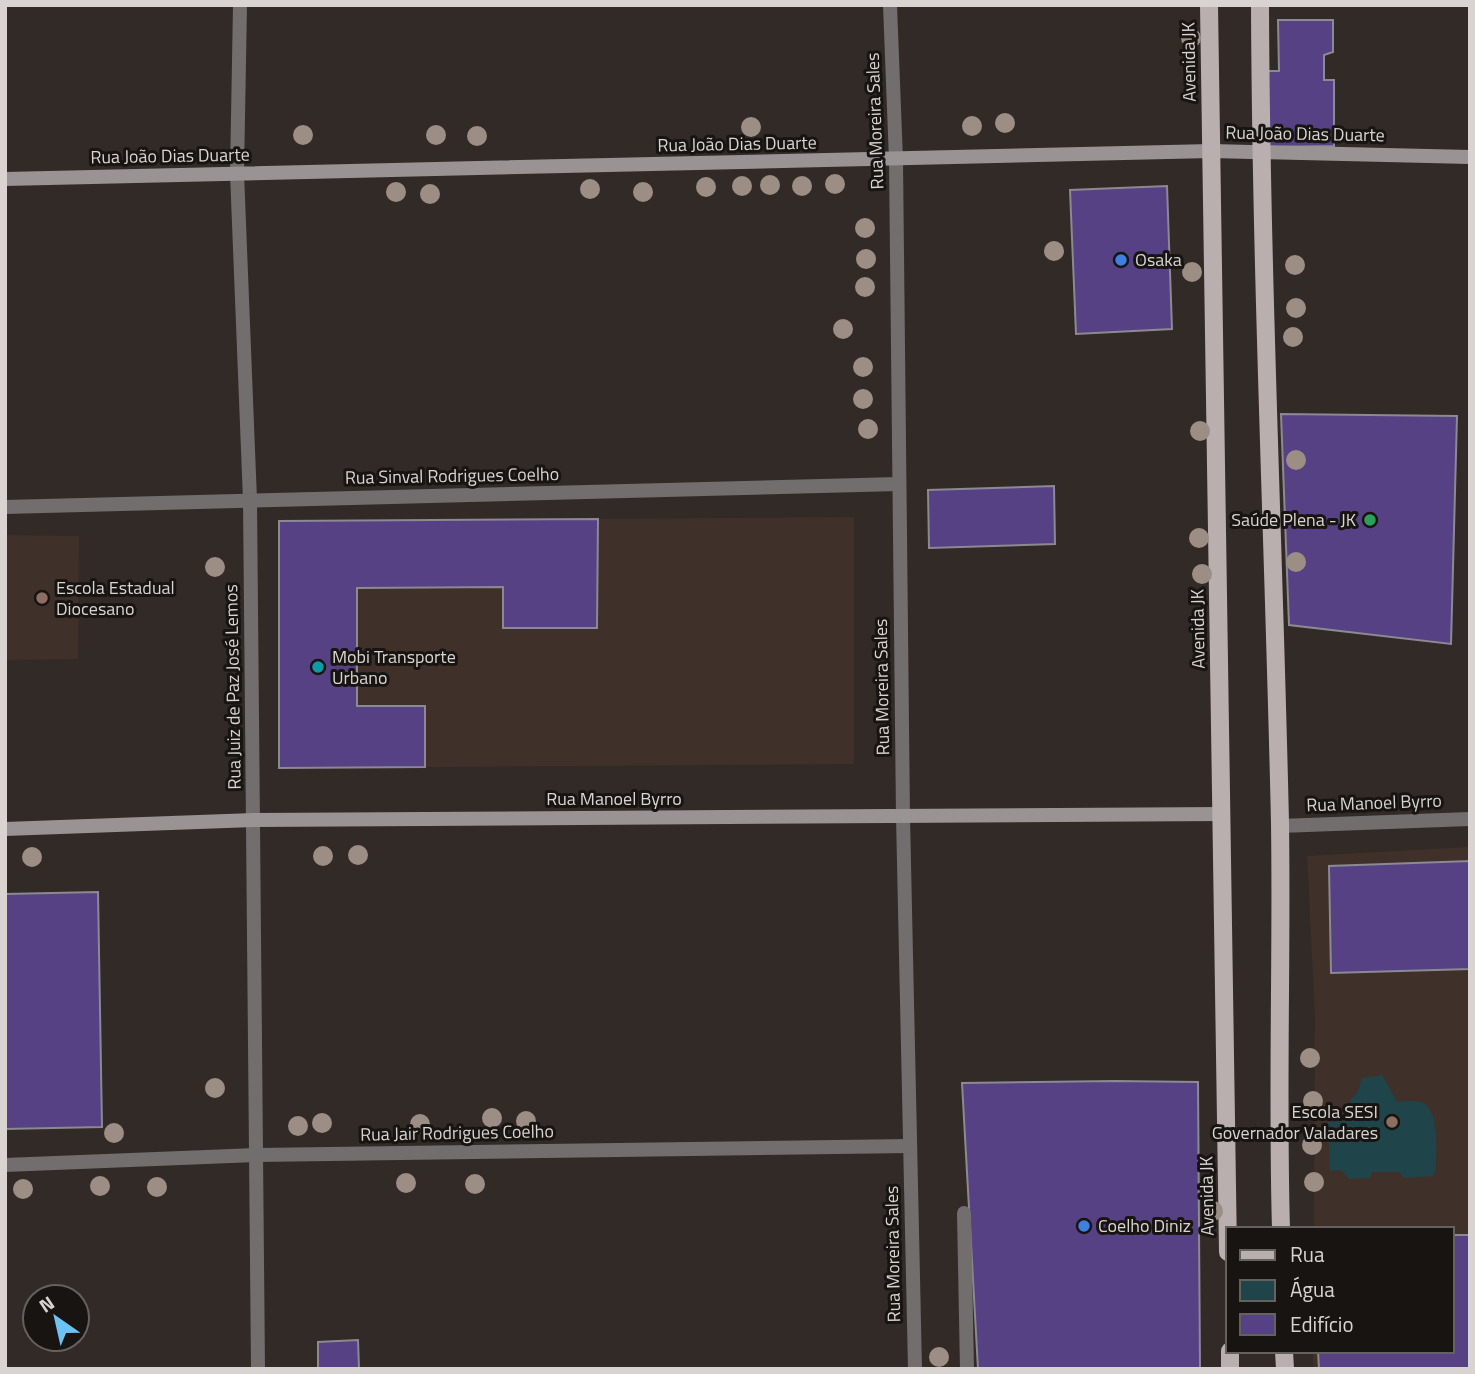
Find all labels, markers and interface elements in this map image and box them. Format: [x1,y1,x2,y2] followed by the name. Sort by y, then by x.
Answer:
[1174,22,1203,102] street label: Avenida JK
[859,52,890,190] street label: Rua Moreira Sales
[1225,119,1385,148] street label: Rua João Dias Duarte
[657,129,817,158] street label: Rua João Dias Duarte
[90,141,250,170] street label: Rua João Dias Duarte
[1135,246,1182,273] place label: Osaka
[1113,252,1129,268] marker: Osaka
[345,460,559,491] street label: Rua Sinval Rodrigues Coelho
[1231,506,1356,533] place label: Saúde Plena - JK
[1362,512,1378,528] marker: Saúde Plena - JK
[56,574,175,622] place label: Escola Estadual Diocesano
[217,584,248,790] street label: Rua Juiz de Paz José Lemos
[1183,589,1212,669] street label: Avenida JK
[34,590,50,606] marker: Escola Estadual Diocesano
[867,618,896,756] street label: Rua Moreira Sales
[332,643,456,691] place label: Mobi Transporte Urbano
[310,659,326,675] marker: Mobi Transporte Urbano
[546,785,682,812] street label: Rua Manoel Byrro
[1306,787,1442,818] street label: Rua Manoel Byrro
[1212,1098,1378,1146] place label: Escola SESI Governador Valadares
[1384,1114,1400,1130] marker: Escola SESI Governador Valadares
[360,1117,554,1148] street label: Rua Jair Rodrigues Coelho
[1192,1156,1221,1236] street label: Avenida JK
[878,1185,907,1323] street label: Rua Moreira Sales
[1098,1212,1191,1239] place label: Coelho Diniz
[1076,1218,1092,1234] marker: Coelho Diniz
[1226,1227,1454,1353] legend
[1290,1238,1325,1270] text: Rua
[1290,1273,1335,1305] text: Água
[21,1283,91,1353] north arrow
[33,1288,60,1319] text: N
[1290,1308,1354,1340] text: Edifício

